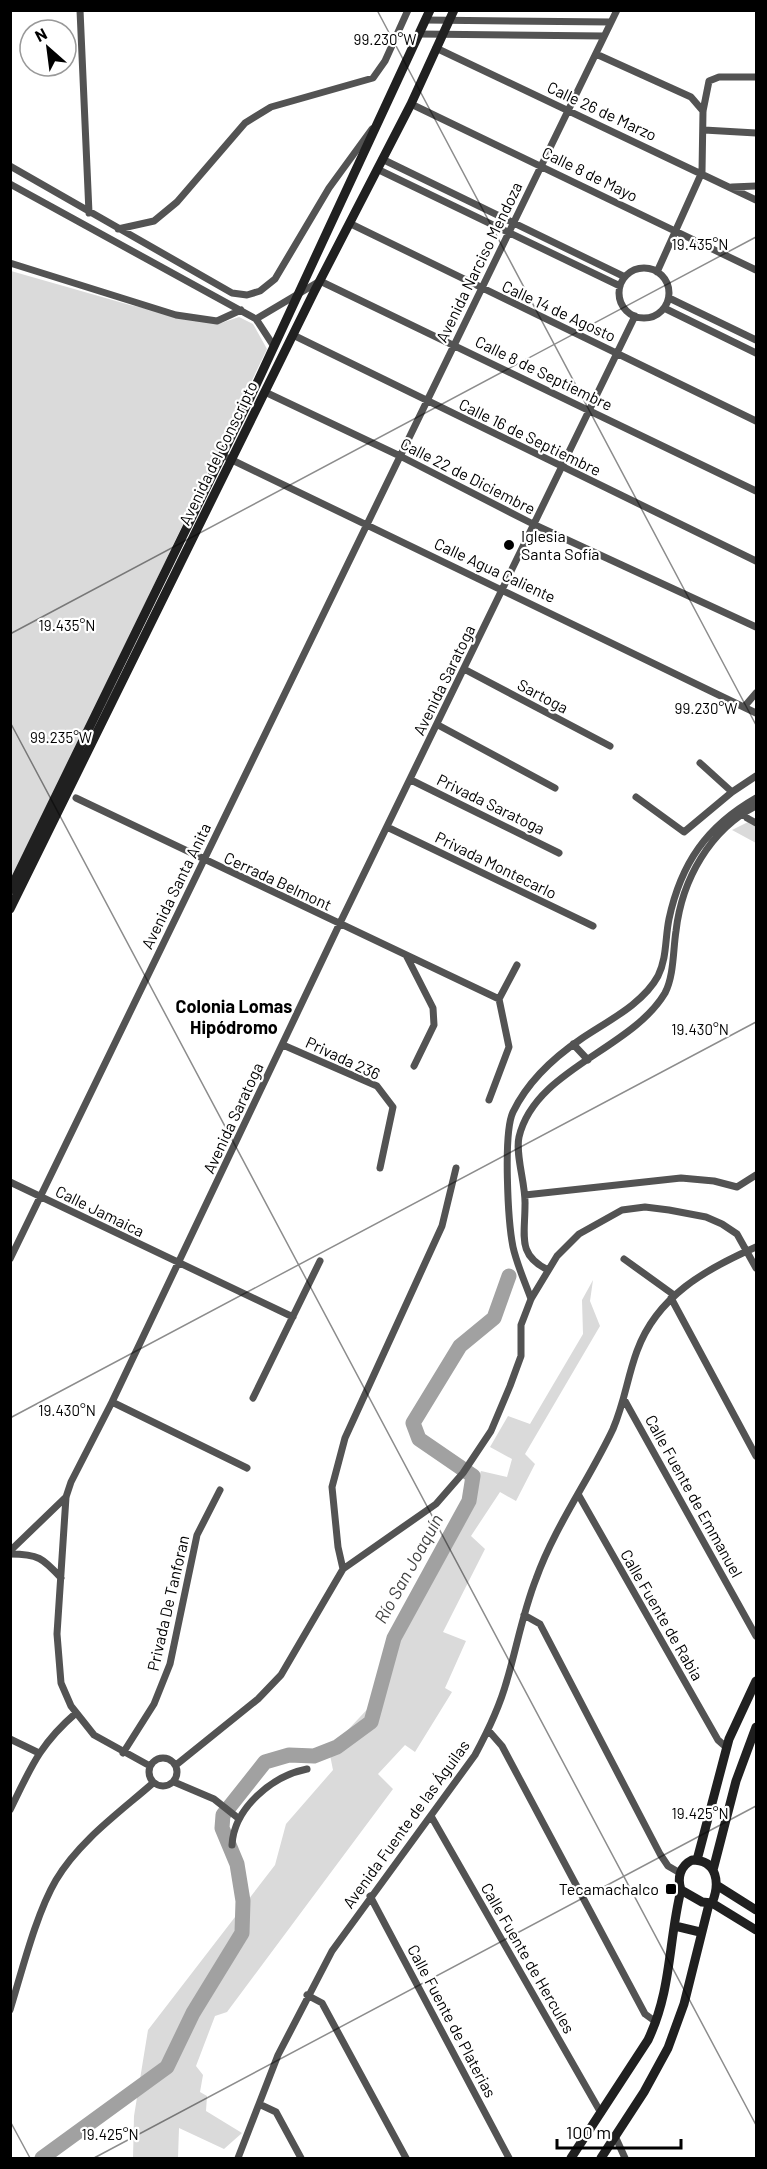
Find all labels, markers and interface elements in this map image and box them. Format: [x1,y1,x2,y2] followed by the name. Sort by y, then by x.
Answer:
[18,18,78,78] north arrow
[32,23,50,45] text: N
[354,30,416,48] text: 99.230°W
[544,77,660,144] street label: Calle 26 de Marzo
[539,142,641,205] street label: Calle 8 de Mayo
[431,179,526,345] street label: Avenida Narciso Mendoza
[672,235,728,253] text: 19.435°N
[499,276,619,345] street label: Calle 14 de Agosto
[473,331,616,414] street label: Calle 8 de Septiembre
[174,378,261,528] street label: Avenida del Conscripto
[456,394,604,479] street label: Calle 16 de Septiembre
[398,433,539,518] street label: Calle 22 de Diciembre
[521,526,600,563] place label: Iglesia Santa Sofía
[432,533,559,606] street label: Calle Agua Caliente
[502,538,516,552] marker: Iglesia Santa Sofía
[39,616,95,634] text: 19.435°N
[409,622,478,738] street label: Avenida Saratoga
[515,674,572,717] street label: Sartoga
[675,699,737,717] text: 99.230°W
[30,728,92,746] text: 99.235°W
[434,769,548,838] street label: Privada Saratoga
[137,820,214,952] street label: Avenida Santa Anita
[432,827,560,902] street label: Privada Montecarlo
[221,847,335,914] street label: Cerrada Belmont
[176,995,292,1038] district label: Colonia Lomas Hipódromo
[671,1020,729,1038] text: 19.430°N
[303,1032,384,1083] street label: Privada 236
[199,1059,267,1176] street label: Avenida Saratoga
[53,1181,148,1240] street label: Calle Jamaica
[38,1401,96,1419] text: 19.430°N
[642,1411,747,1580] street label: Calle Fuente de Emmanuel
[369,1510,447,1627] water label: Río San Joaquín
[143,1533,192,1673] street label: Privada De Tanforan
[617,1546,708,1684] street label: Calle Fuente de Rabia
[338,1736,473,1911] street label: Avenida Fuente de las Águilas
[671,1804,729,1822] text: 19.425°N
[478,1879,579,2036] street label: Calle Fuente de Hercules
[559,1879,659,1898] place label: Tecamachalco
[664,1882,678,1896] marker: Tecamachalco
[404,1941,501,2100] street label: Calle Fuente de Platerias
[557,2112,682,2150] scale bar
[566,2121,611,2143] text: 100 m
[81,2125,139,2143] text: 19.425°N

